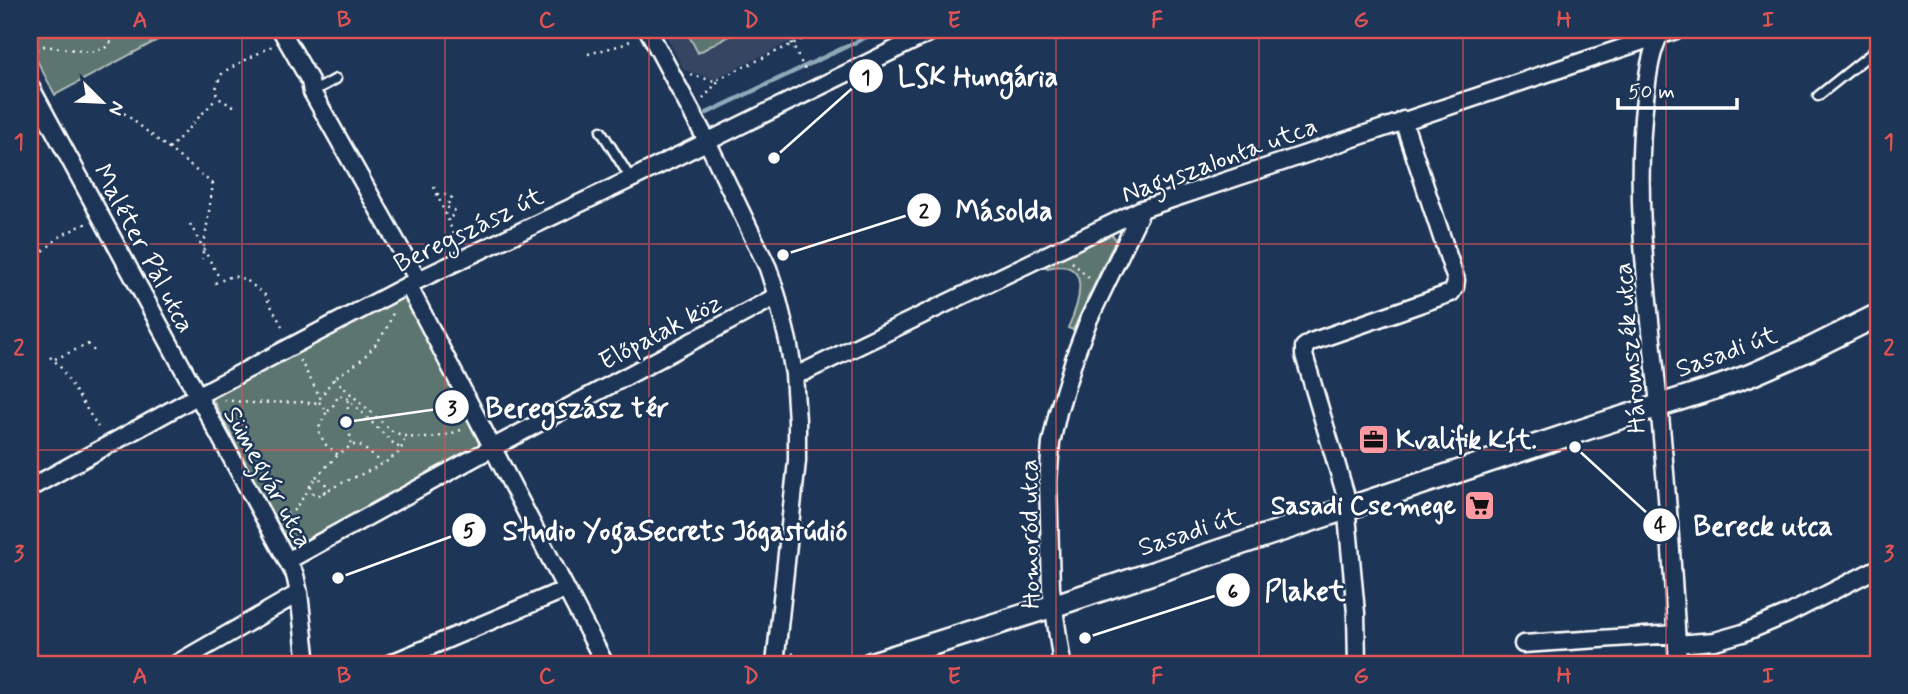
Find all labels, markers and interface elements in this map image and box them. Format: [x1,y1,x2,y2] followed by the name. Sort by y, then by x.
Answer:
[132,6,148,36] text: A
[337,6,352,36] text: B
[539,6,556,36] text: C
[743,6,759,36] text: D
[947,6,961,36] text: E
[1151,6,1163,36] text: F
[1353,6,1369,36] text: G
[1556,6,1572,36] text: H
[1762,6,1774,36] text: I
[848,52,1072,101] callout: LSK Hungária
[898,60,1058,100] text: LSK Hungária
[861,64,871,92] text: 1
[66,66,136,136] north arrow
[1618,66,1736,110] scale bar
[1628,78,1675,106] text: 50 m
[102,97,130,119] text: N
[1117,110,1323,215] street label: Nagyszalonta utca
[14,128,24,158] text: 1
[1884,128,1894,158] text: 1
[84,159,202,339] street label: Maléter Pál utca
[388,180,550,283] street label: Beregszász út
[907,186,1067,235] callout: Másolda
[955,194,1053,231] text: Másolda
[919,198,930,226] text: 2
[1607,261,1655,435] street label: Háromszék utca
[594,286,728,379] street label: Előpatak köz
[1671,319,1782,387] street label: Sasadi út
[13,334,25,364] text: 2
[1883,334,1895,364] text: 2
[434,383,684,432] callout: Beregszász tér
[485,391,669,431] text: Beregszász tér
[447,395,457,423] text: 3
[212,401,320,556] street label: Sümegvár utca
[1356,422,1390,456] office icon: Kvalifik Kft.
[1396,424,1537,458] place label: Kvalifik Kft.
[1013,459,1049,609] street label: Homoród utca
[1462,488,1496,522] supermarket icon: Sasadi Csemege
[1271,490,1456,525] place label: Sasadi Csemege
[1134,500,1245,565] street label: Sasadi út
[1642,501,1849,550] callout: Bereck utca
[452,505,864,554] callout: Studio YogaSecrets Jógastúdió
[1693,509,1833,546] text: Bereck utca
[1654,512,1667,540] text: 4
[503,514,848,554] text: Studio YogaSecrets Jógastúdió
[463,517,476,545] text: 5
[14,540,25,570] text: 3
[1884,540,1895,570] text: 3
[1215,566,1359,615] callout: Plaket
[1265,574,1346,611] text: Plaket
[1228,578,1239,606] text: 6
[132,662,148,692] text: A
[337,662,352,692] text: B
[539,662,556,692] text: C
[743,662,759,692] text: D
[947,662,961,692] text: E
[1151,662,1163,692] text: F
[1353,662,1369,692] text: G
[1556,662,1572,692] text: H
[1762,662,1774,692] text: I

